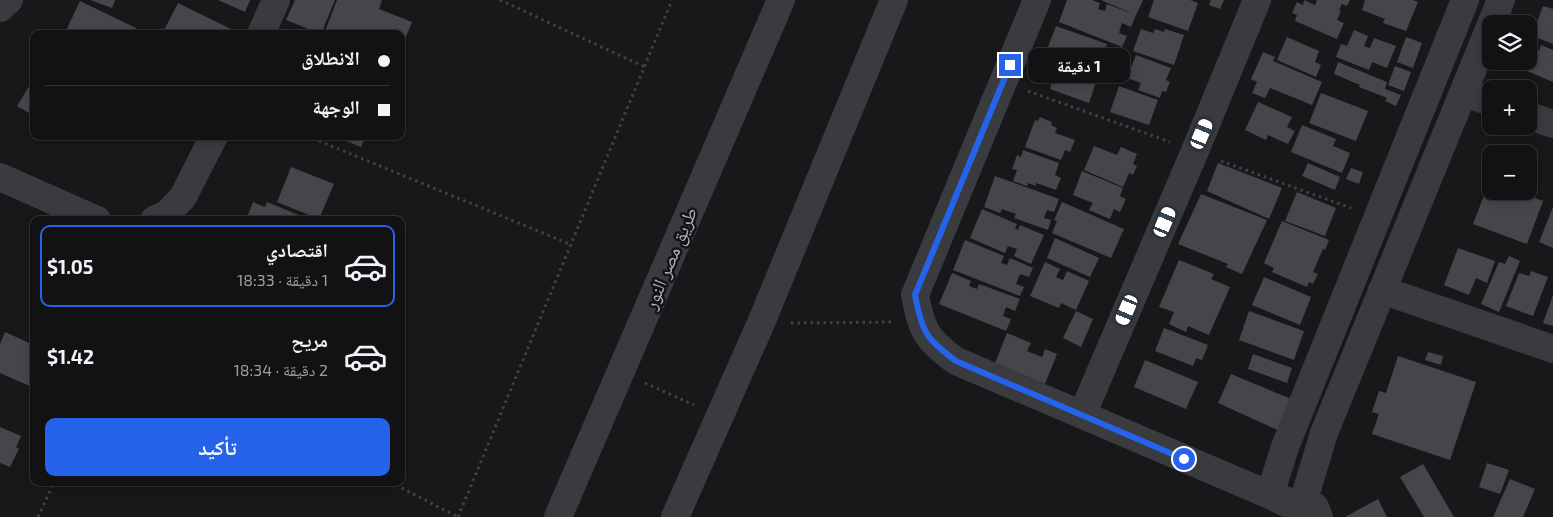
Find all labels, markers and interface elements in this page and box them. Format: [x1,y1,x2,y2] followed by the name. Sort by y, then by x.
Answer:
[1482,15,1537,200] map controls
[1482,15,1537,70] button: layers
[301,46,360,69] text: الانطلاق
[1028,48,1130,82] callout: 1 دقيقة
[999,54,1021,76] route end
[1057,56,1101,75] text: 1 دقيقة
[1482,80,1537,135] button: +
[312,95,360,118] text: الوجهة
[1189,117,1214,151] car
[1482,145,1537,200] button: −
[637,203,702,314] street label: طريق مصر النور
[1152,205,1177,239] car
[266,238,328,261] text: اقتصادي
[343,244,388,289] icon: car
[47,255,93,278] text: $1.05
[237,270,328,289] text: 1 دقيقة · 18:33
[1114,293,1139,327] car
[291,328,328,351] text: مريح
[343,334,388,379] icon: car
[47,345,94,368] text: $1.42
[233,360,328,379] text: 2 دقيقة · 18:34
[45,418,390,476] button: تأكيد
[1173,448,1195,470] route start

